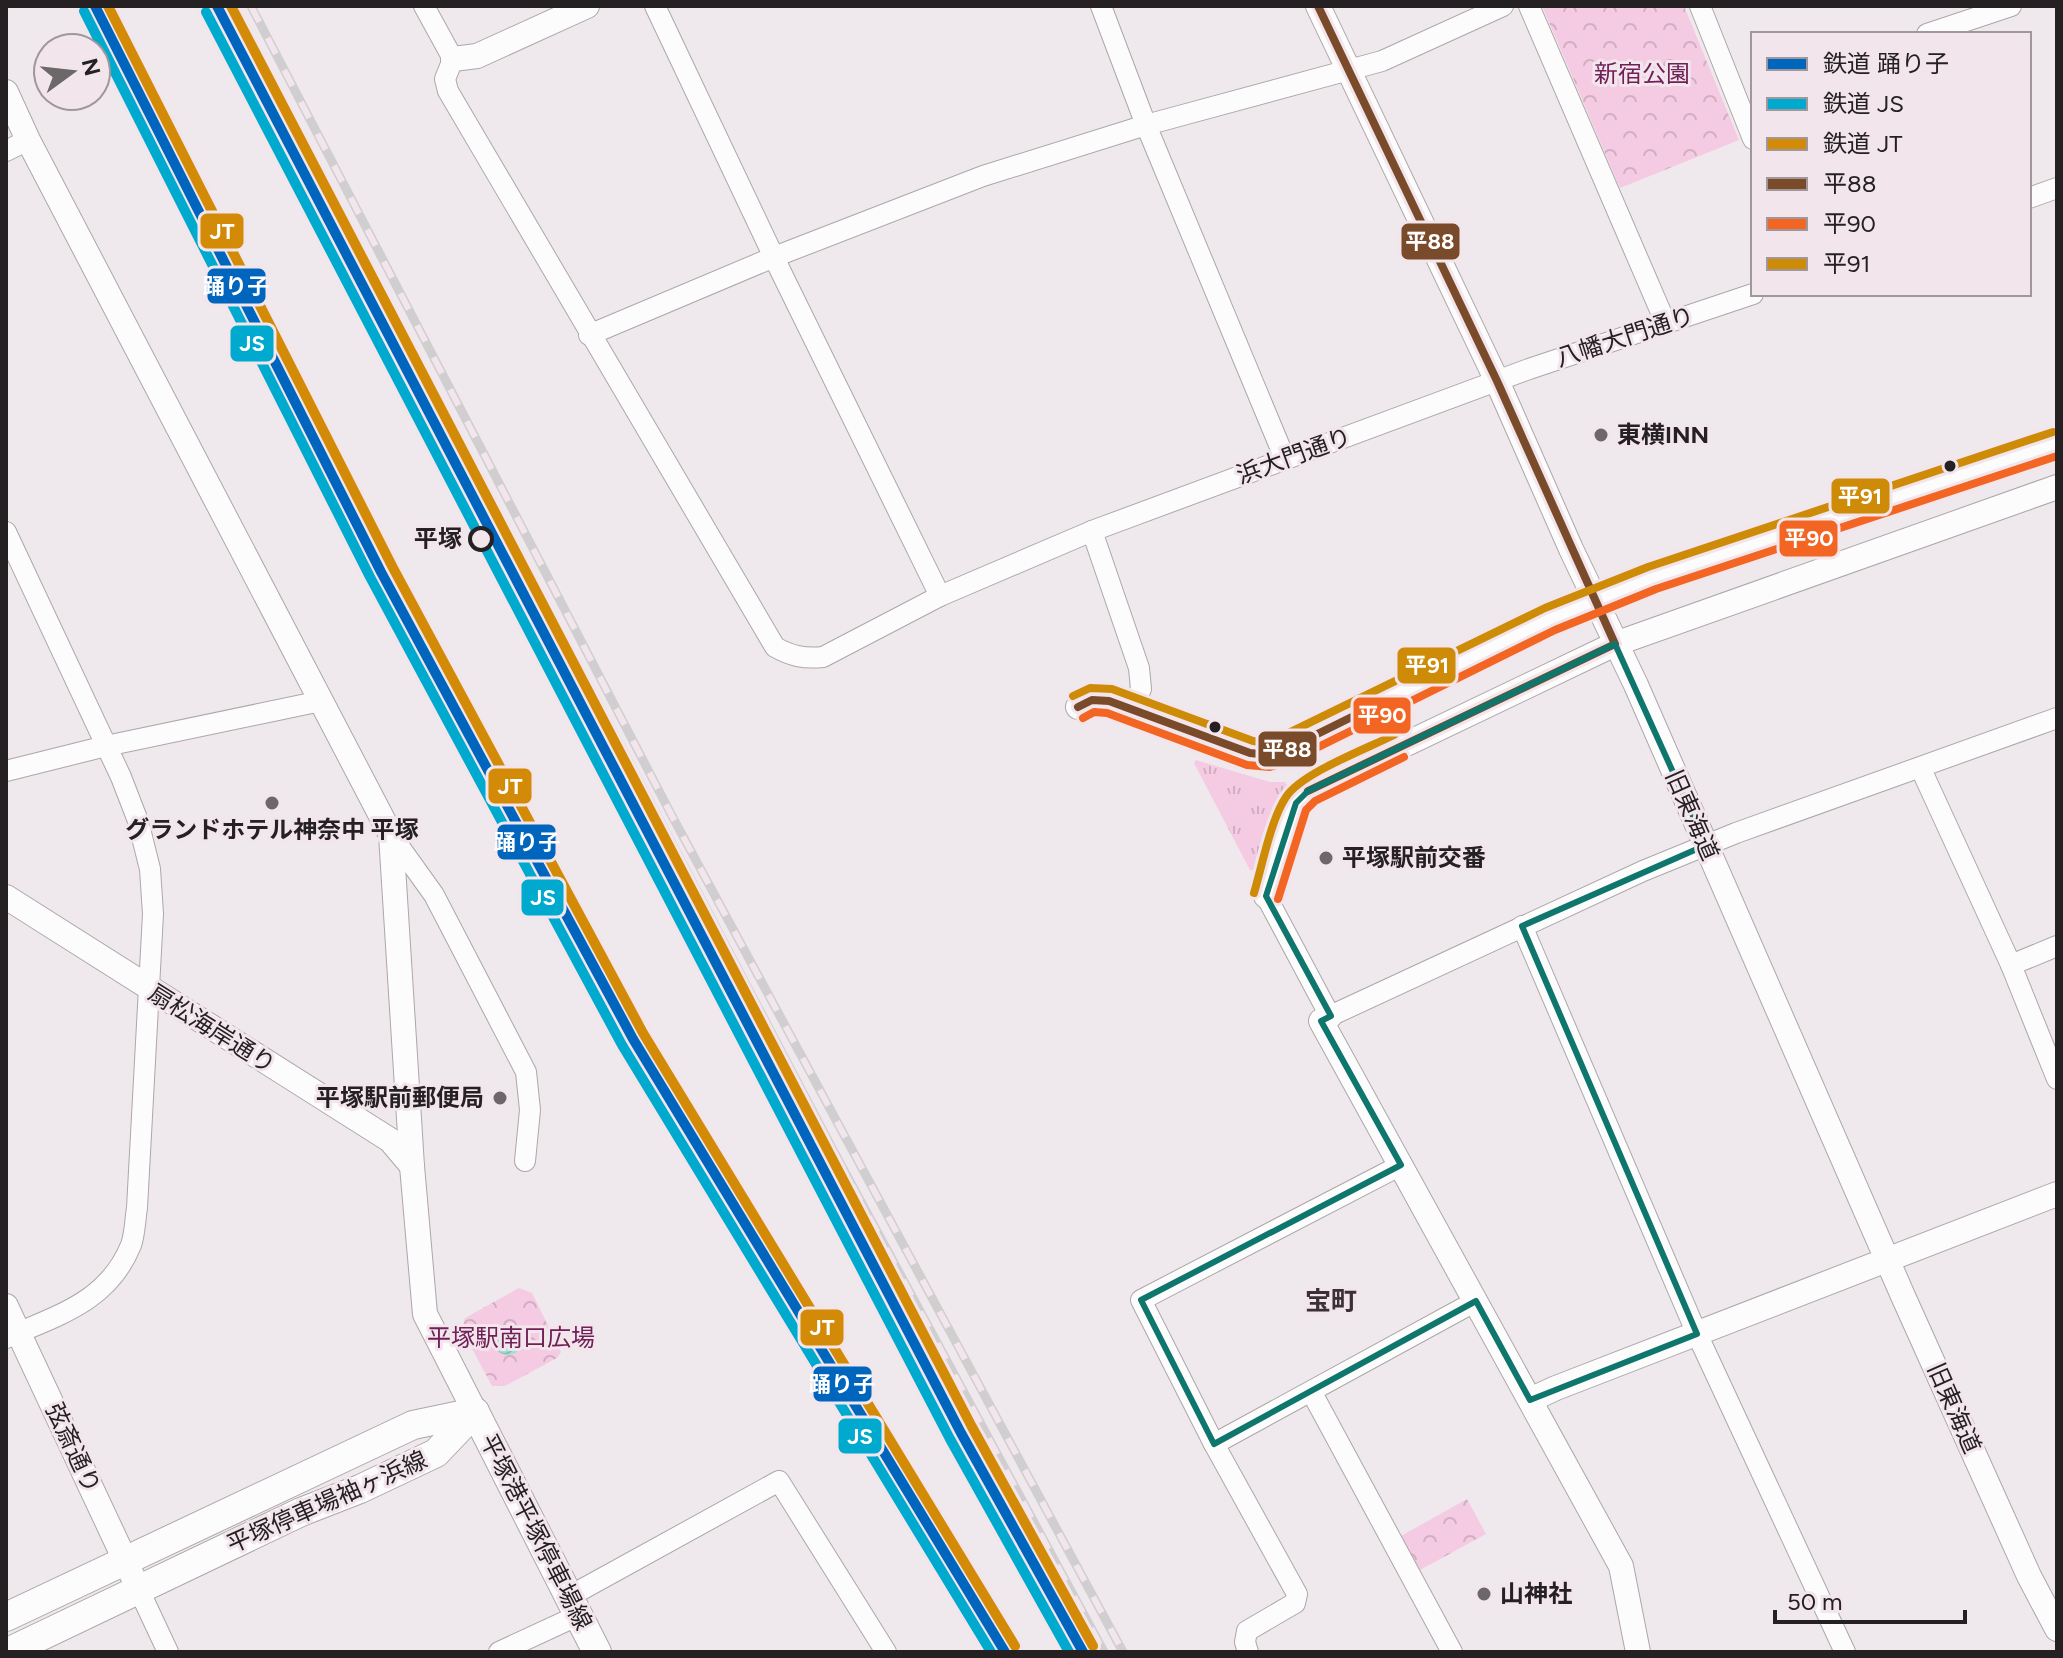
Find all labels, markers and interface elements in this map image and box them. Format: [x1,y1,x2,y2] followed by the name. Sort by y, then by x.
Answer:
[32,32,112,112] north arrow
[1751,32,2031,296] legend
[1823,49,1949,78] text: 鉄道 踊り子
[76,55,106,79] text: N
[1594,59,1690,88] park label: 新宿公園
[1823,89,1904,118] text: 鉄道 JS
[1823,129,1903,158] text: 鉄道 JT
[1823,169,1876,198] text: 平88
[1823,209,1876,238] text: 平90
[199,212,245,250] line badge: JT
[210,218,235,245] text: JT
[1400,222,1461,261] line badge: 平88
[1406,228,1454,255] text: 平88
[1823,249,1871,278] text: 平91
[206,267,267,305] line badge: 踊り子
[203,273,269,300] text: 踊り子
[1552,300,1698,373] street label: 八幡大門通り
[229,324,275,363] line badge: JS
[239,330,265,357] text: JS
[1617,420,1709,449] place label: 東横INN
[1232,421,1355,490] street label: 浜大門通り
[1592,426,1610,444] marker: 東横INN
[1942,458,1958,474] unlabelled marker
[1830,477,1891,515] line badge: 平91
[1838,483,1882,510] text: 平91
[1778,519,1839,558] line badge: 平90
[414,524,462,553] place label: 平塚
[1784,525,1834,552] text: 平90
[469,527,493,551] marker: 平塚
[1396,646,1457,685] line badge: 平91
[1405,652,1449,679] text: 平91
[1352,696,1412,735] line badge: 平90
[1357,702,1407,729] text: 平90
[1207,719,1223,735] unlabelled marker
[1257,730,1318,768] line badge: 平88
[1263,736,1311,763] text: 平88
[1660,765,1725,865] street label: 旧東海道
[487,767,533,805] line badge: JT
[498,773,523,800] text: JT
[263,794,281,812] marker: グランドホテル神奈中 平塚
[125,815,419,844] place label: グランドホテル神奈中 平塚
[496,823,557,861] line badge: 踊り子
[494,829,560,856] text: 踊り子
[1342,843,1486,872] place label: 平塚駅前交番
[1317,849,1335,867] marker: 平塚駅前交番
[520,878,565,917] line badge: JS
[530,884,556,911] text: JS
[144,978,281,1079] street label: 扇松海岸通り
[316,1083,484,1112] place label: 平塚駅前郵便局
[491,1089,509,1107] marker: 平塚駅前郵便局
[1305,1285,1357,1317] district label: 宝町
[799,1308,845,1347] line badge: JT
[810,1314,835,1341] text: JT
[427,1323,595,1352] park label: 平塚駅南口広場
[1922,1358,1987,1458] street label: 旧東海道
[812,1365,873,1403] line badge: 踊り子
[809,1371,875,1398] text: 踊り子
[40,1398,107,1497] street label: 弦斎通り
[837,1417,883,1455] line badge: JS
[847,1423,873,1450] text: JS
[474,1429,598,1635] street label: 平塚港平塚停車場線
[222,1444,431,1559] street label: 平塚停車場袖ヶ浜線
[1775,1574,1965,1624] scale bar
[1500,1579,1572,1608] place label: 山神社
[1475,1585,1493,1603] marker: 山神社
[1787,1587,1843,1616] text: 50 m

